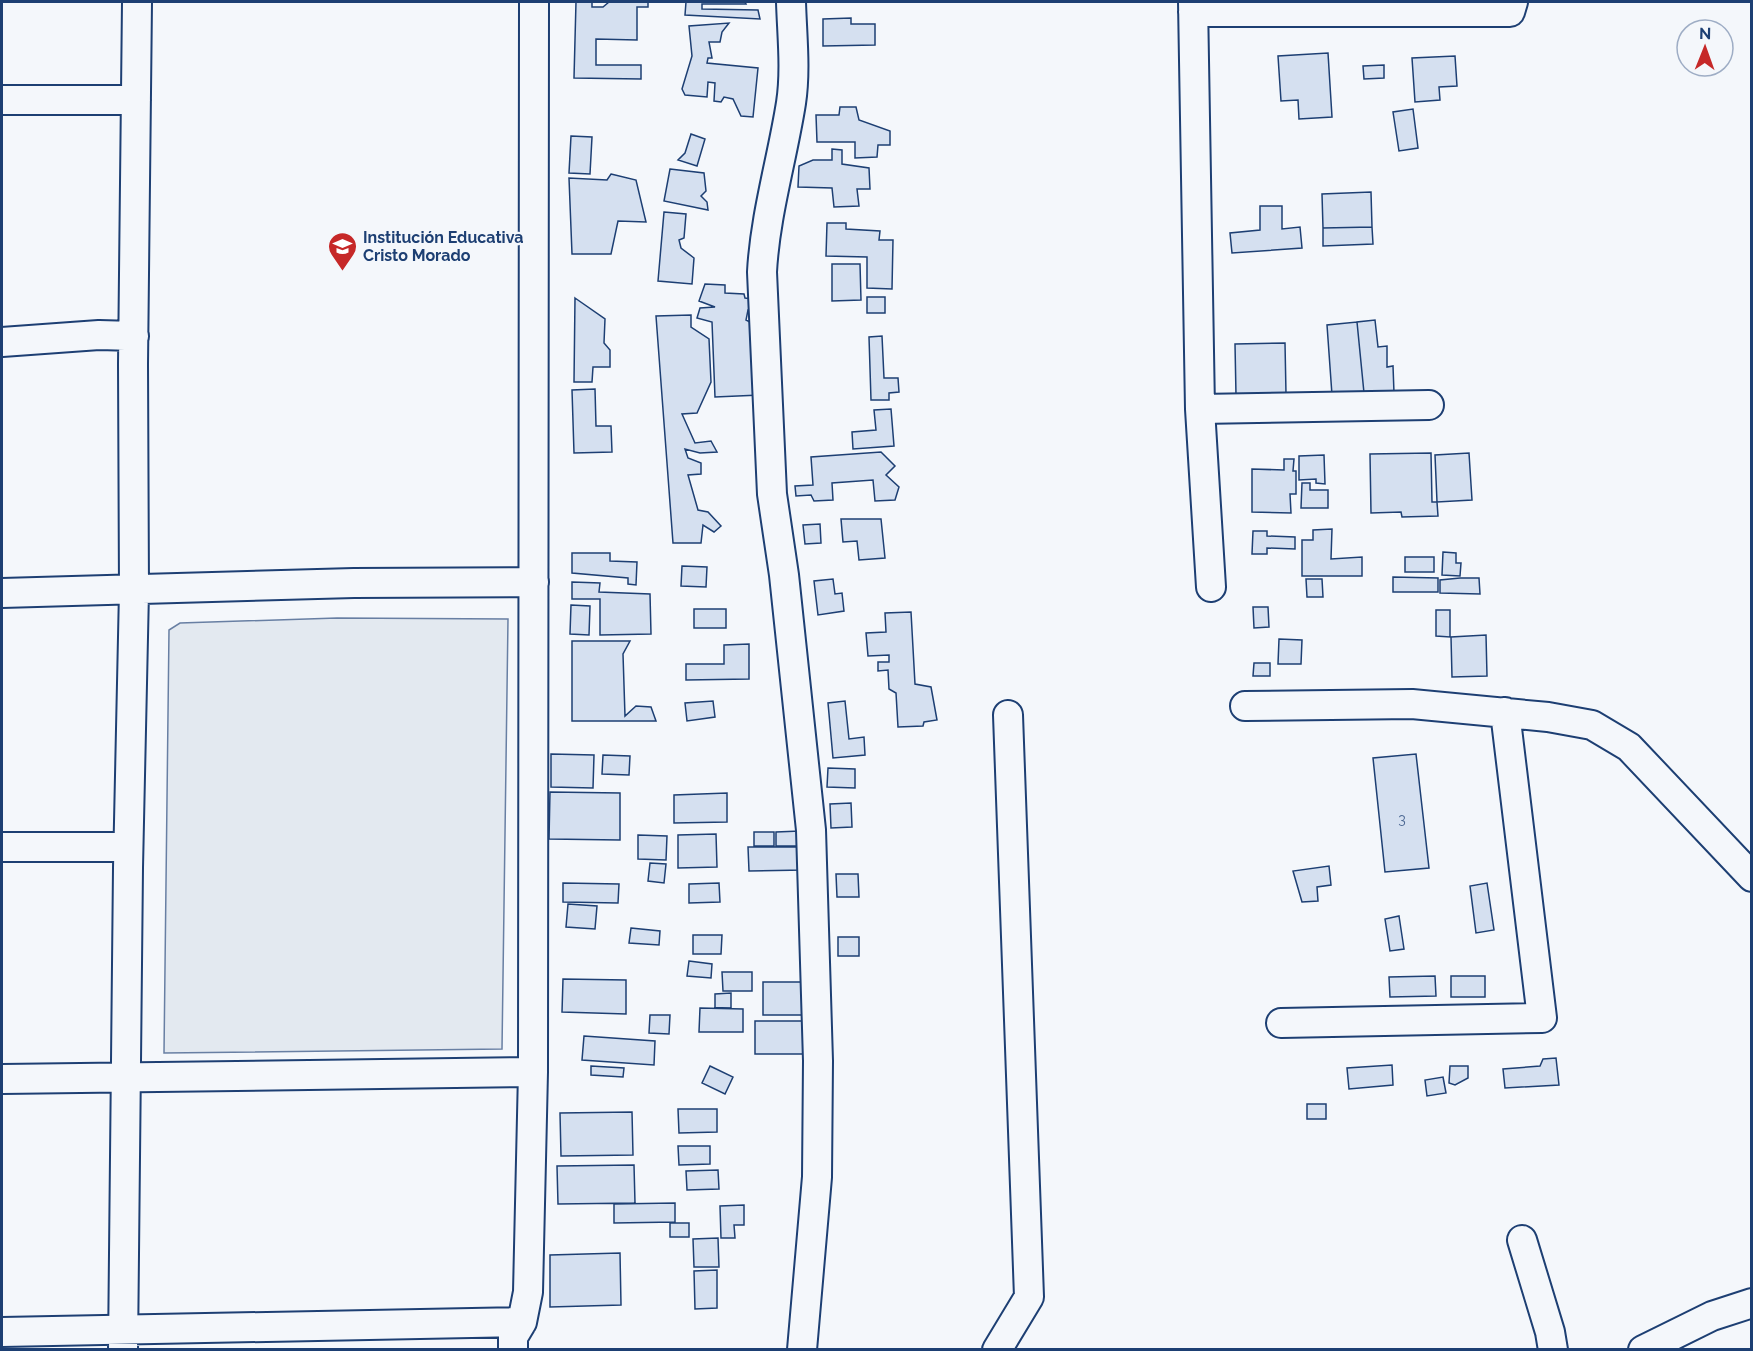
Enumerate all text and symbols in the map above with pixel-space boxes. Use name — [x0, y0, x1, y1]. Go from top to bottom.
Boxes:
north arrow — [1675, 18, 1735, 78]
text: N — [1699, 24, 1712, 43]
place label: Institución Educativa Cristo Morado — [363, 228, 523, 265]
school or university icon: Institución Educativa Cristo Morado — [326, 230, 358, 272]
house number: 3 — [1398, 811, 1406, 827]

